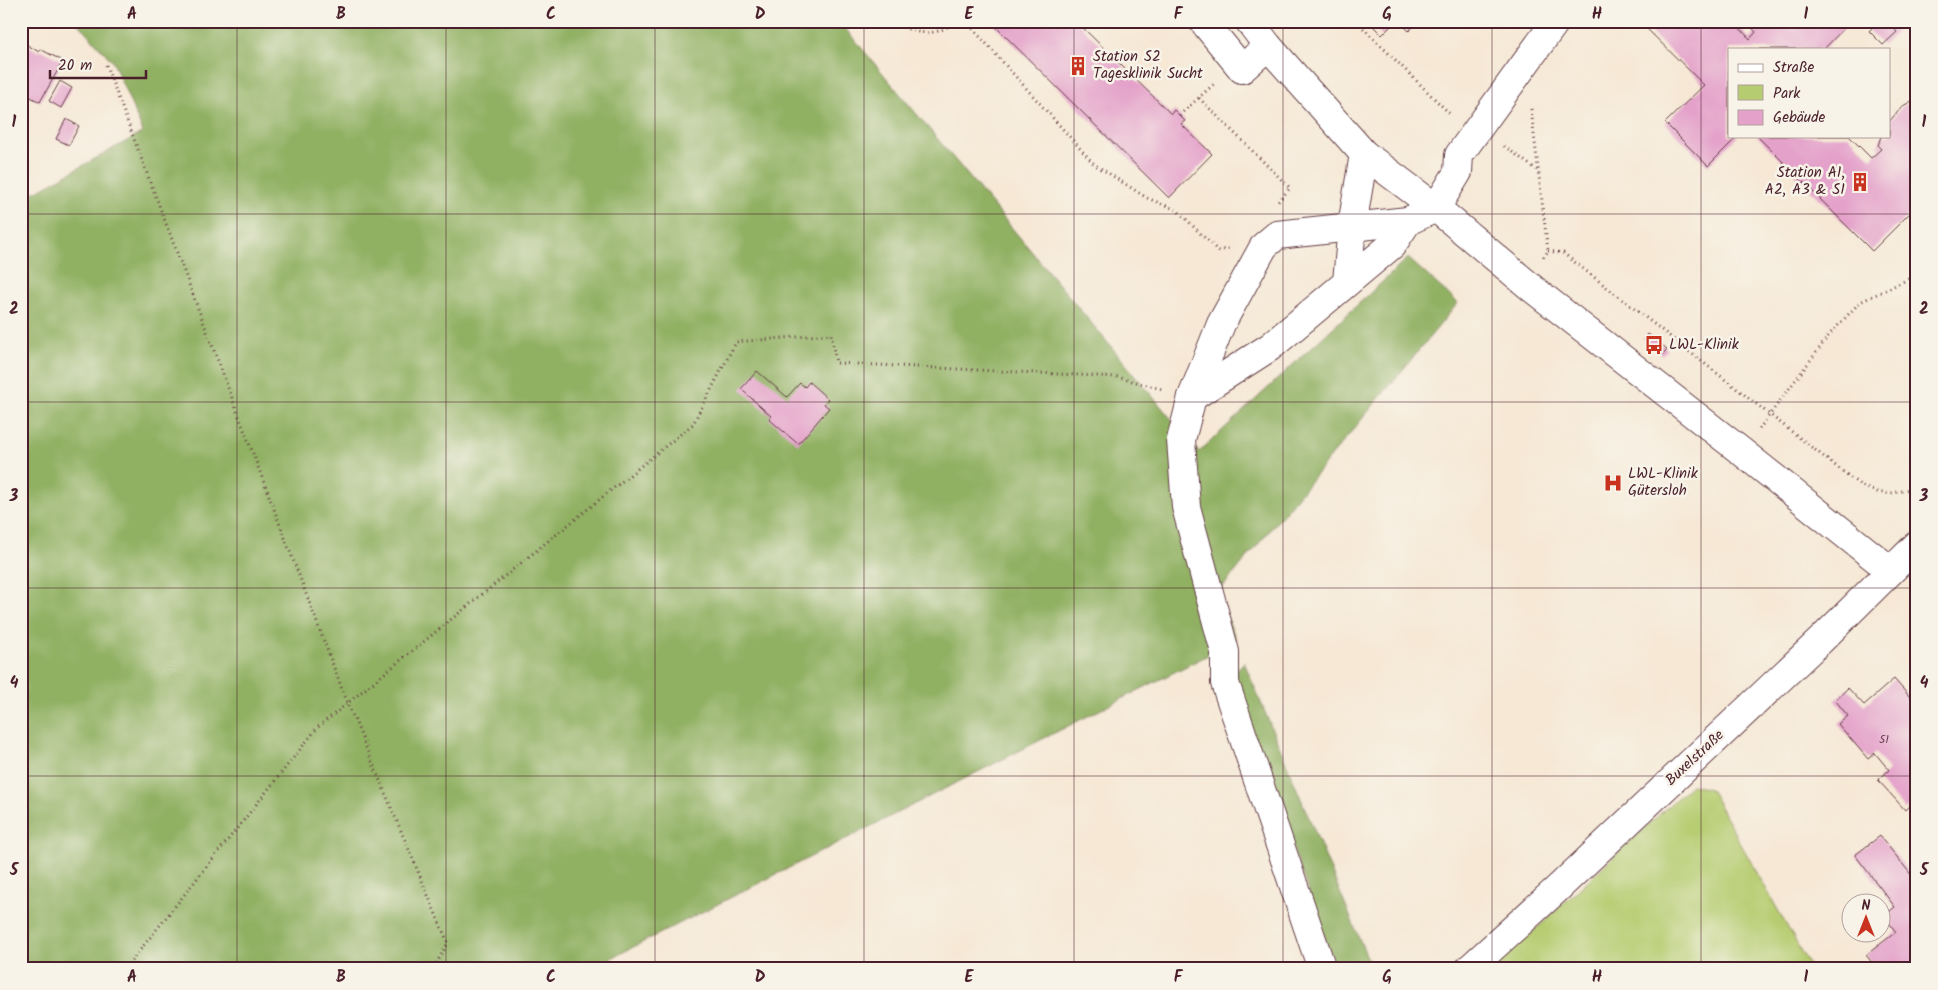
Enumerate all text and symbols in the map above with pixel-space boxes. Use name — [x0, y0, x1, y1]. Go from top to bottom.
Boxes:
text: A — [127, 2, 137, 27]
text: B — [336, 2, 346, 27]
text: C — [546, 2, 556, 27]
text: D — [755, 2, 766, 27]
text: E — [965, 2, 975, 27]
text: F — [1174, 2, 1184, 27]
text: G — [1382, 2, 1392, 27]
text: H — [1592, 2, 1602, 27]
text: I — [1804, 2, 1809, 27]
place label: Station S2 Tagesklinik Sucht — [1093, 45, 1203, 86]
scale bar — [50, 48, 146, 80]
legend — [1728, 48, 1890, 138]
text: 20 m — [58, 54, 92, 78]
building icon: Station S2 Tagesklinik Sucht — [1067, 55, 1089, 77]
text: Straße — [1773, 56, 1815, 80]
text: Park — [1773, 82, 1801, 106]
text: Gebäude — [1773, 106, 1826, 130]
text: 1 — [12, 110, 17, 135]
text: 1 — [1922, 110, 1927, 135]
place label: Station A1, A2, A3 & S1 — [1765, 161, 1845, 202]
building icon: Station A1, A2, A3 & S1 — [1849, 171, 1871, 193]
text: 2 — [9, 297, 19, 322]
text: 2 — [1919, 297, 1929, 322]
place label: LWL-Klinik — [1669, 333, 1740, 357]
bus stop icon: LWL-Klinik — [1643, 334, 1665, 356]
place label: LWL-Klinik Gütersloh — [1628, 462, 1699, 503]
hospital icon: LWL-Klinik Gütersloh — [1602, 472, 1624, 494]
text: 3 — [9, 484, 19, 509]
text: 3 — [1919, 484, 1929, 509]
text: 4 — [10, 671, 19, 696]
text: 4 — [1920, 671, 1929, 696]
street label: Buxelstraße — [1660, 724, 1730, 792]
house number: 51 — [1879, 730, 1889, 749]
text: 5 — [9, 858, 20, 883]
text: 5 — [1919, 858, 1930, 883]
north arrow — [1840, 892, 1890, 942]
text: N — [1862, 895, 1871, 917]
text: A — [127, 965, 137, 990]
text: B — [336, 965, 346, 990]
text: C — [546, 965, 556, 990]
text: D — [755, 965, 766, 990]
text: E — [965, 965, 975, 990]
text: F — [1174, 965, 1184, 990]
text: G — [1382, 965, 1392, 990]
text: H — [1592, 965, 1602, 990]
text: I — [1804, 965, 1809, 990]

